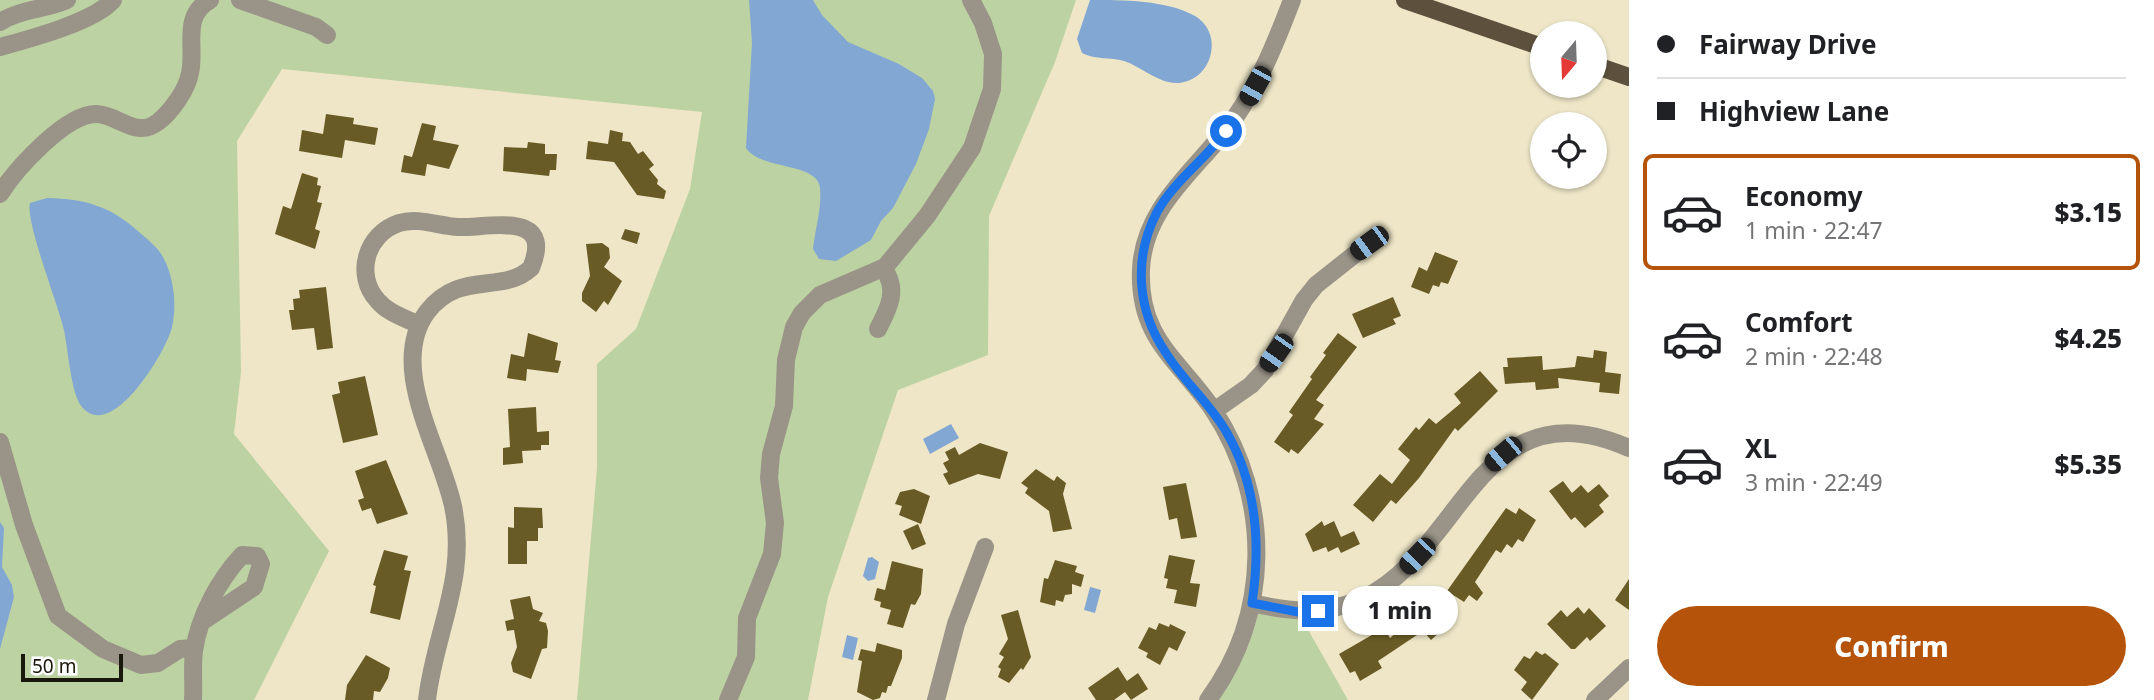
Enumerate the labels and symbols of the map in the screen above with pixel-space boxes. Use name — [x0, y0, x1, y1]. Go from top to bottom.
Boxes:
north arrow — [1530, 21, 1606, 98]
car — [1236, 63, 1275, 109]
route start — [1210, 115, 1242, 147]
car — [1346, 222, 1393, 264]
car — [1256, 330, 1297, 376]
car — [1481, 432, 1526, 476]
car — [1395, 534, 1440, 578]
callout: 1 min — [1342, 586, 1458, 636]
route end — [1302, 595, 1334, 627]
scale bar — [21, 651, 122, 683]

